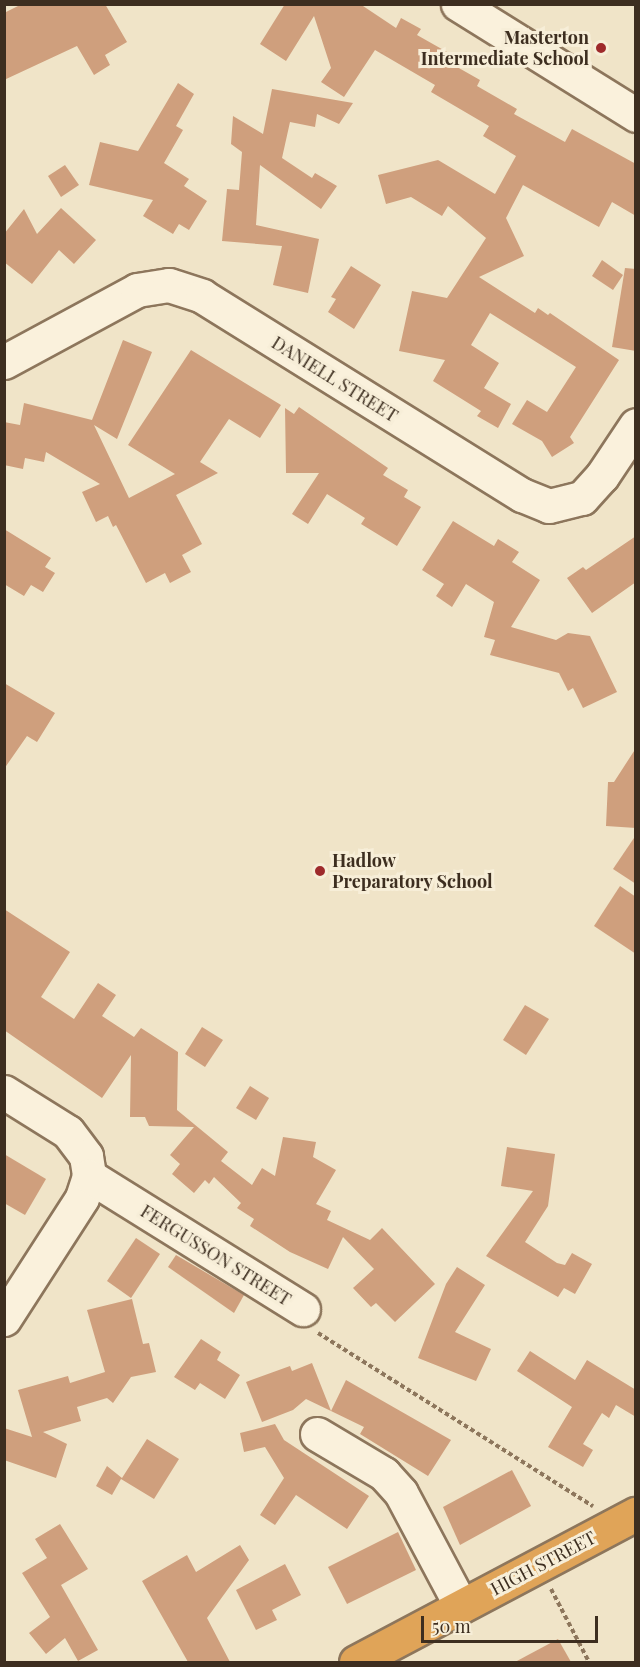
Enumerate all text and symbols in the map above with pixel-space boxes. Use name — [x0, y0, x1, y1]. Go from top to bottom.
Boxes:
place label: Masterton Intermediate School — [421, 27, 589, 70]
marker: Masterton Intermediate School — [594, 41, 608, 55]
street label: DANIELL STREET — [268, 332, 402, 426]
place label: Hadlow Preparatory School — [332, 850, 493, 892]
marker: Hadlow Preparatory School — [313, 864, 327, 878]
street label: FERGUSSON STREET — [137, 1200, 295, 1310]
street label: HIGH STREET — [487, 1526, 599, 1600]
scale bar — [424, 1604, 601, 1642]
text: 50 m — [432, 1614, 471, 1638]

